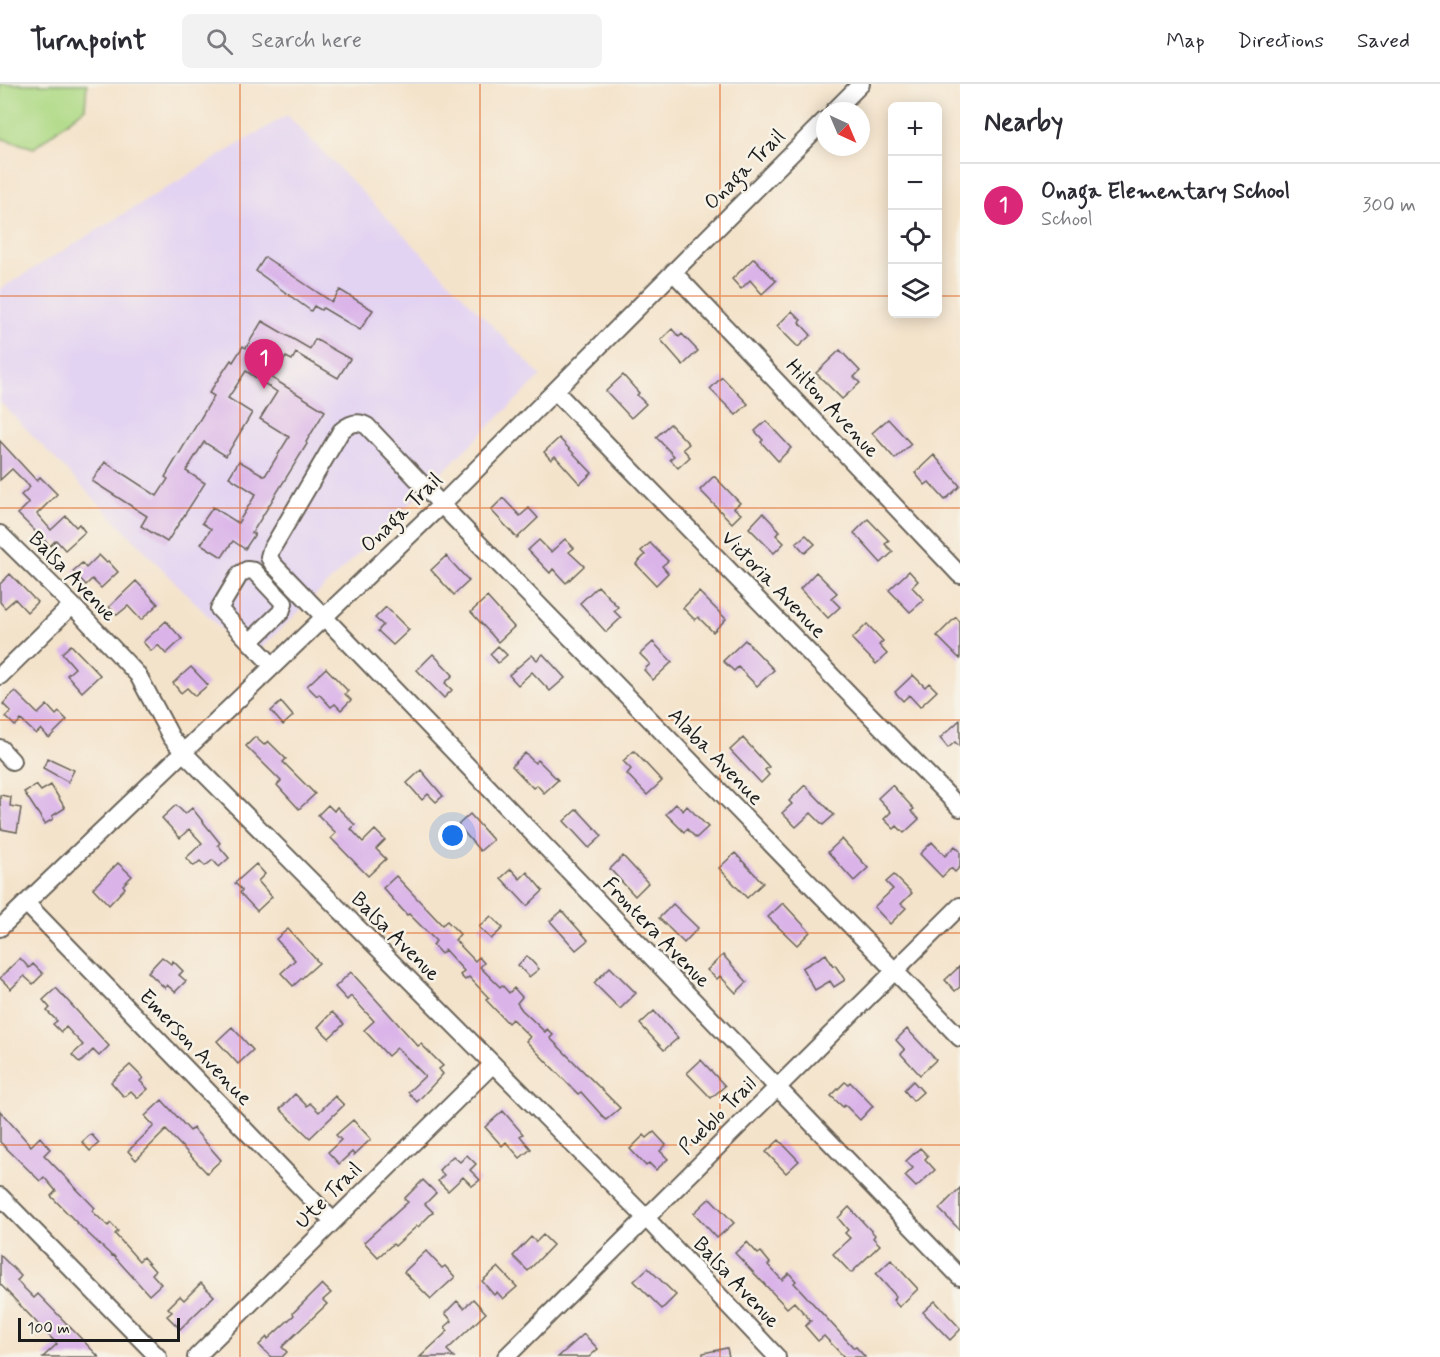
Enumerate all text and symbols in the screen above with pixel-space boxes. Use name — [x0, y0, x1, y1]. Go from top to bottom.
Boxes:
search box — [182, 14, 602, 68]
text: Turnpoint — [30, 23, 146, 60]
icon: search — [203, 25, 236, 58]
text: Search here — [251, 27, 362, 55]
text: Map — [1166, 27, 1205, 55]
text: Directions — [1238, 27, 1324, 55]
text: Saved — [1357, 27, 1410, 55]
north arrow — [816, 102, 870, 156]
map controls — [888, 102, 942, 318]
button: + — [888, 102, 942, 156]
text: Nearby — [984, 106, 1063, 140]
street label: Onaga Trail — [698, 123, 793, 218]
button: − — [888, 156, 942, 210]
text: Onaga Elementary School — [1041, 178, 1290, 206]
text: 1 — [999, 192, 1008, 219]
text: 300 m — [1362, 192, 1416, 219]
text: School — [1041, 206, 1093, 233]
button: locate — [888, 210, 942, 264]
button: layers — [888, 264, 942, 318]
pin: 1 — [244, 340, 284, 389]
street label: Hilton Avenue — [779, 353, 885, 464]
street label: Onaga Trail — [355, 467, 450, 560]
street label: Balsa Avenue — [22, 525, 123, 628]
street label: Victoria Avenue — [715, 525, 832, 645]
street label: Alaba Avenue — [662, 702, 769, 812]
your location — [438, 821, 467, 850]
street label: Frontera Avenue — [596, 871, 716, 994]
street label: Balsa Avenue — [344, 886, 446, 988]
street label: Emerson Avenue — [132, 983, 258, 1112]
street label: Pueblo Trail — [673, 1071, 763, 1161]
street label: Ute Trail — [289, 1156, 369, 1236]
street label: Balsa Avenue — [687, 1231, 786, 1335]
scale bar — [18, 1315, 180, 1342]
text: 100 m — [27, 1318, 70, 1339]

